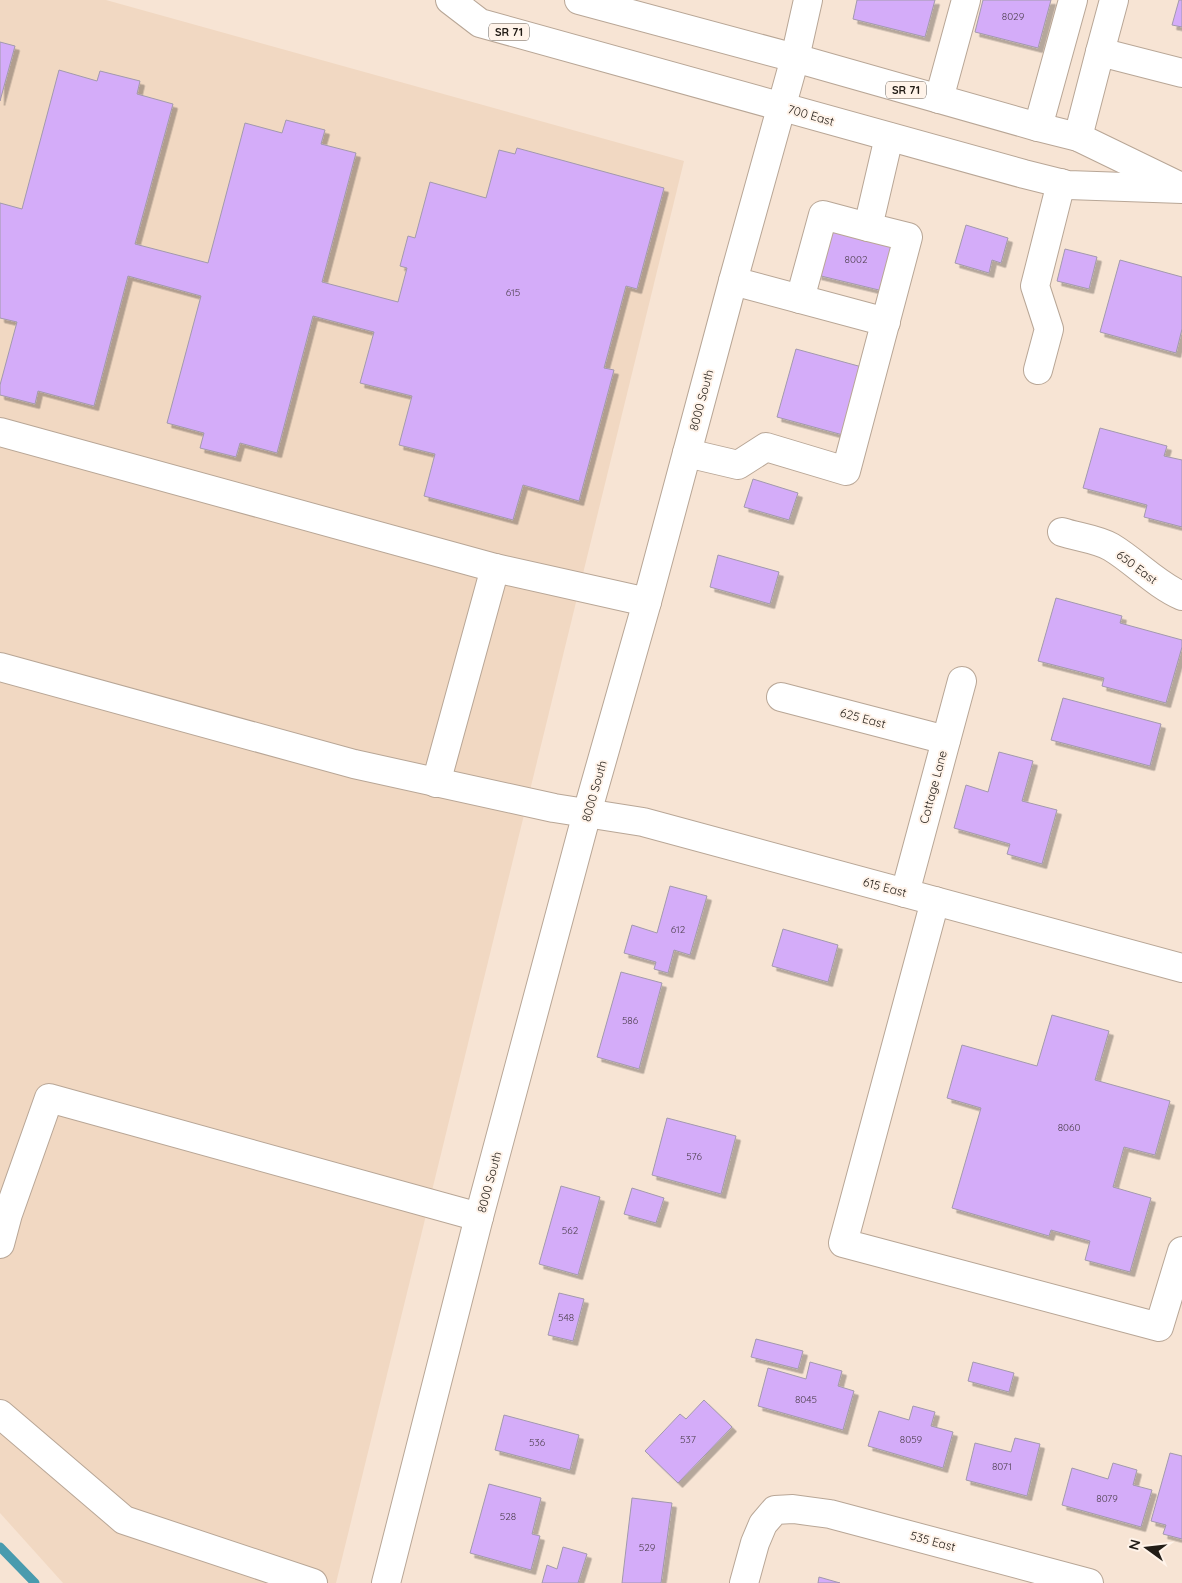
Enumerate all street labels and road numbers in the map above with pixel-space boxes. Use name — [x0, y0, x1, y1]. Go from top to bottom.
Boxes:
road number: SR 71 — [489, 24, 529, 41]
road number: SR 71 — [886, 82, 926, 98]
street label: 700 East — [786, 101, 836, 129]
street label: 8000 South — [686, 368, 716, 432]
street label: 650 East — [1114, 547, 1160, 587]
street label: 625 East — [838, 705, 888, 731]
street label: Cottage Lane — [916, 749, 950, 825]
street label: 8000 South — [578, 759, 610, 823]
street label: 615 East — [862, 874, 908, 900]
street label: 8000 South — [474, 1150, 504, 1214]
street label: 535 East — [909, 1528, 957, 1554]

